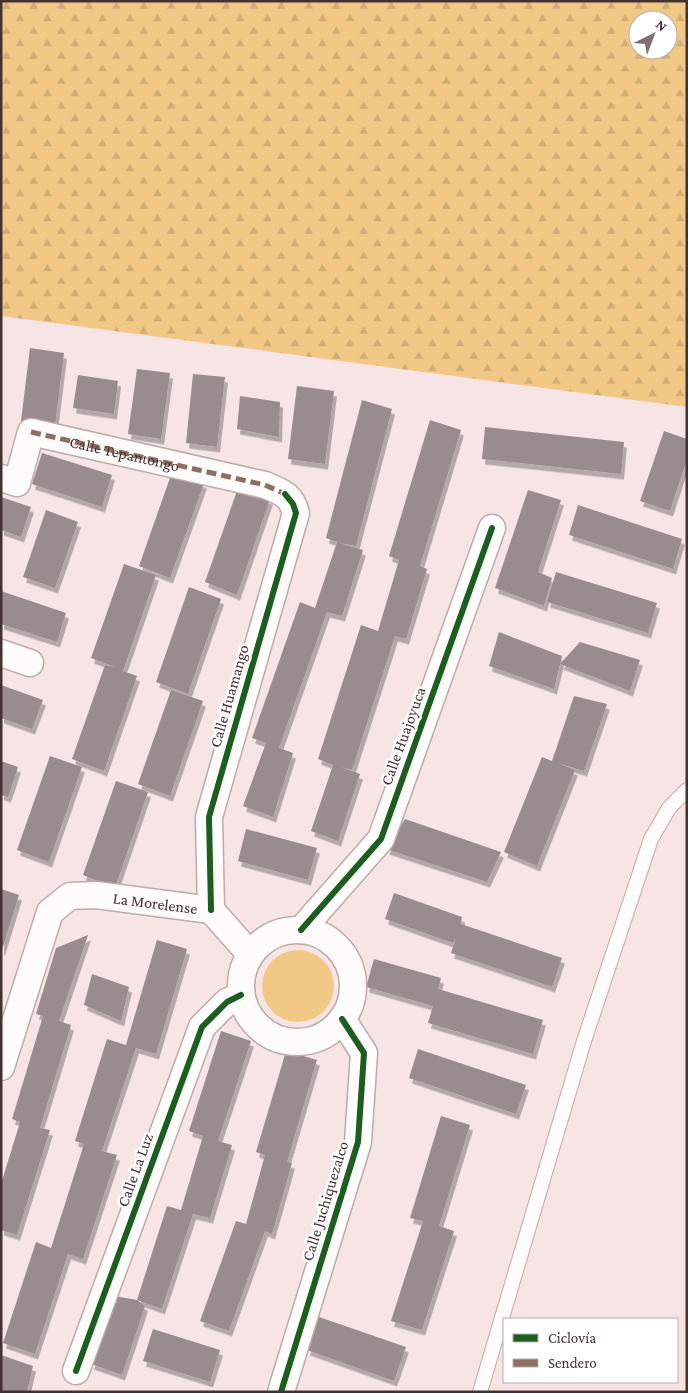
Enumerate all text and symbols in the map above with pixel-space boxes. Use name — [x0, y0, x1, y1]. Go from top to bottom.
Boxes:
north arrow — [628, 10, 678, 60]
text: N — [653, 16, 671, 35]
street label: Calle Tepantongo — [68, 433, 181, 474]
street label: Calle Huamango — [206, 643, 253, 750]
street label: Calle Huajoyuca — [377, 684, 430, 788]
street label: La Morelense — [112, 889, 199, 917]
street label: Calle La Luz — [114, 1131, 156, 1209]
street label: Calle Juchiquezalco — [299, 1139, 352, 1263]
legend — [503, 1318, 678, 1383]
text: Ciclovía — [548, 1330, 596, 1346]
text: Sendero — [548, 1355, 597, 1371]

